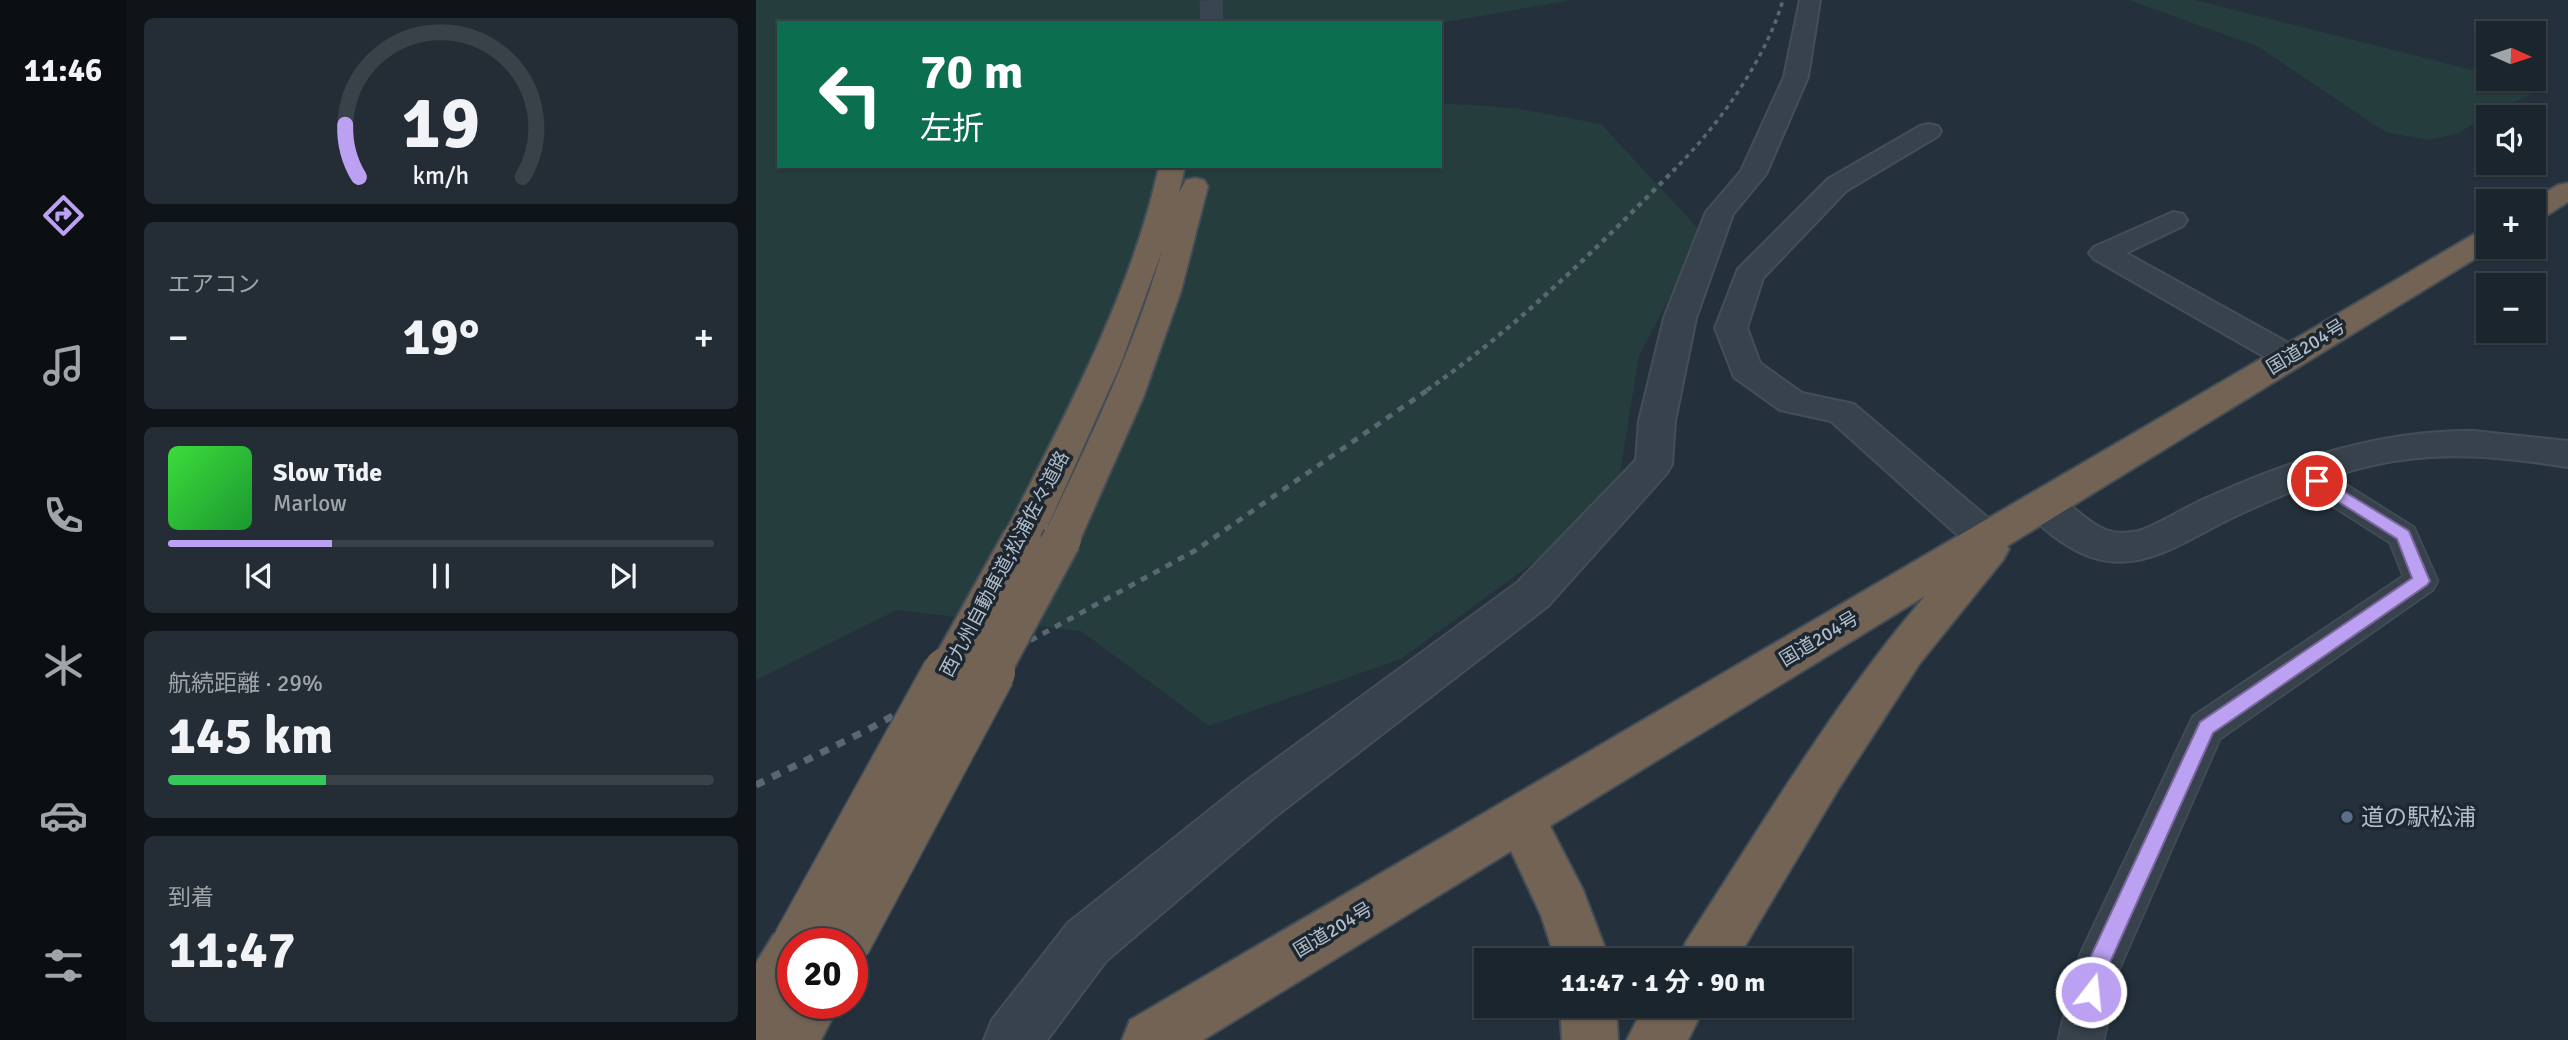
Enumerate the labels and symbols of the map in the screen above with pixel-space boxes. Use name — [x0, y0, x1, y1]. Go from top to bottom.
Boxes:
north arrow — [2476, 21, 2546, 91]
street label: 国道204号 — [2262, 314, 2350, 380]
street label: 西九州自動車道;松浦佐々道路 — [935, 447, 1075, 681]
pin — [2287, 451, 2347, 511]
street label: 国道204号 — [1775, 606, 1863, 672]
place label: 道の駅松浦 — [2361, 803, 2476, 832]
marker: 道の駅松浦 — [2339, 809, 2355, 825]
street label: 国道204号 — [1289, 897, 1377, 963]
speed limit sign: 20 — [777, 928, 868, 1019]
position arrow — [2054, 955, 2128, 1029]

